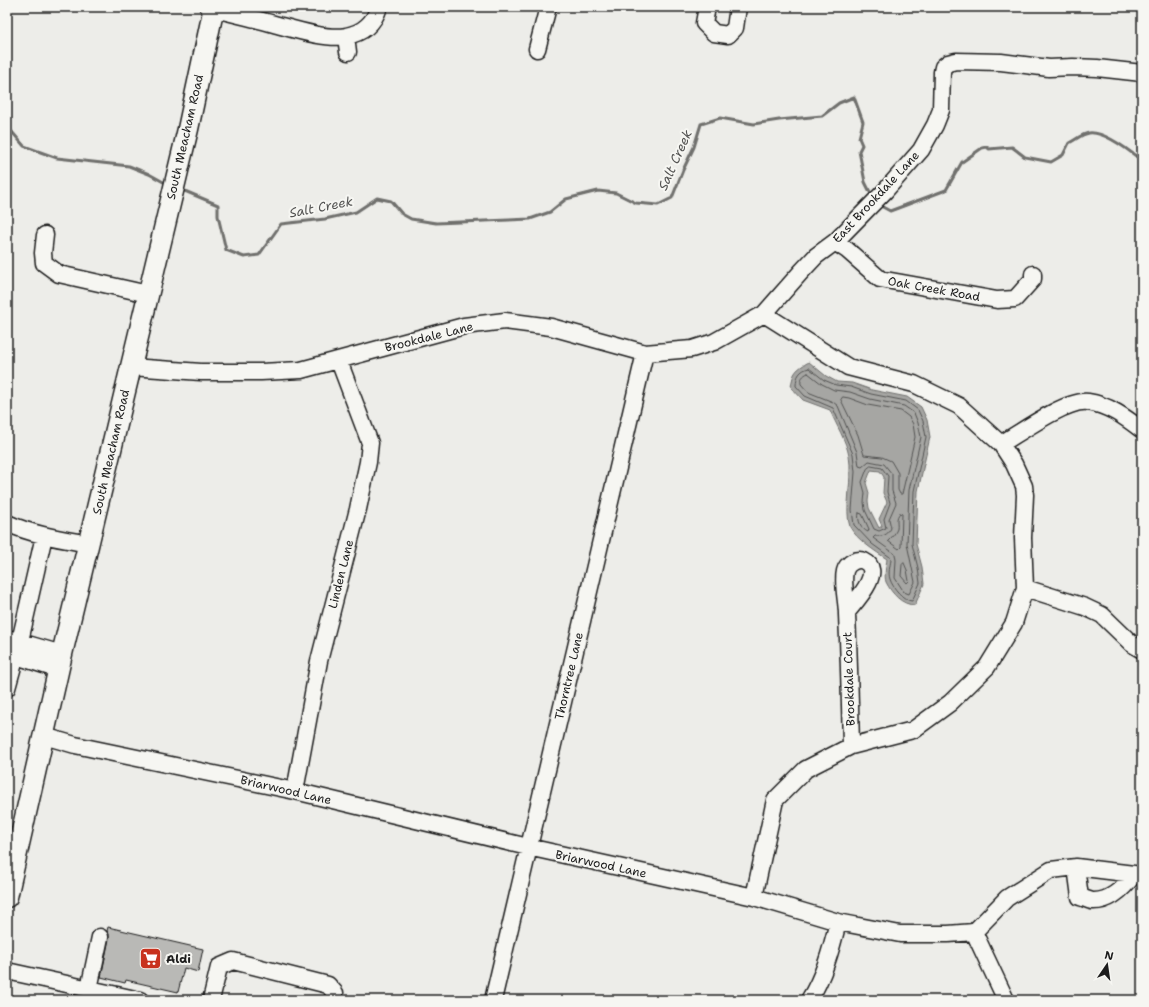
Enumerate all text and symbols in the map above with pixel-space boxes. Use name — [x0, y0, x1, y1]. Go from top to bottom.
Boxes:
street label: South Meacham Road — [163, 72, 207, 201]
water label: Salt Creek — [654, 127, 696, 193]
street label: East Brookdale Lane — [829, 147, 923, 246]
water label: Salt Creek — [288, 192, 355, 221]
street label: Oak Creek Road — [887, 273, 982, 305]
street label: Brookdale Lane — [383, 318, 475, 356]
street label: South Meacham Road — [89, 387, 133, 516]
street label: Linden Lane — [325, 538, 357, 610]
street label: Thorntree Lane — [551, 630, 587, 721]
street label: Brookdale Court — [839, 632, 859, 726]
street label: Briarwood Lane — [239, 772, 333, 808]
street label: Briarwood Lane — [554, 847, 648, 882]
north arrow — [1087, 945, 1127, 985]
supermarket icon: Aldi — [138, 946, 164, 972]
text: N — [1103, 947, 1115, 964]
place label: Aldi — [166, 951, 191, 967]

